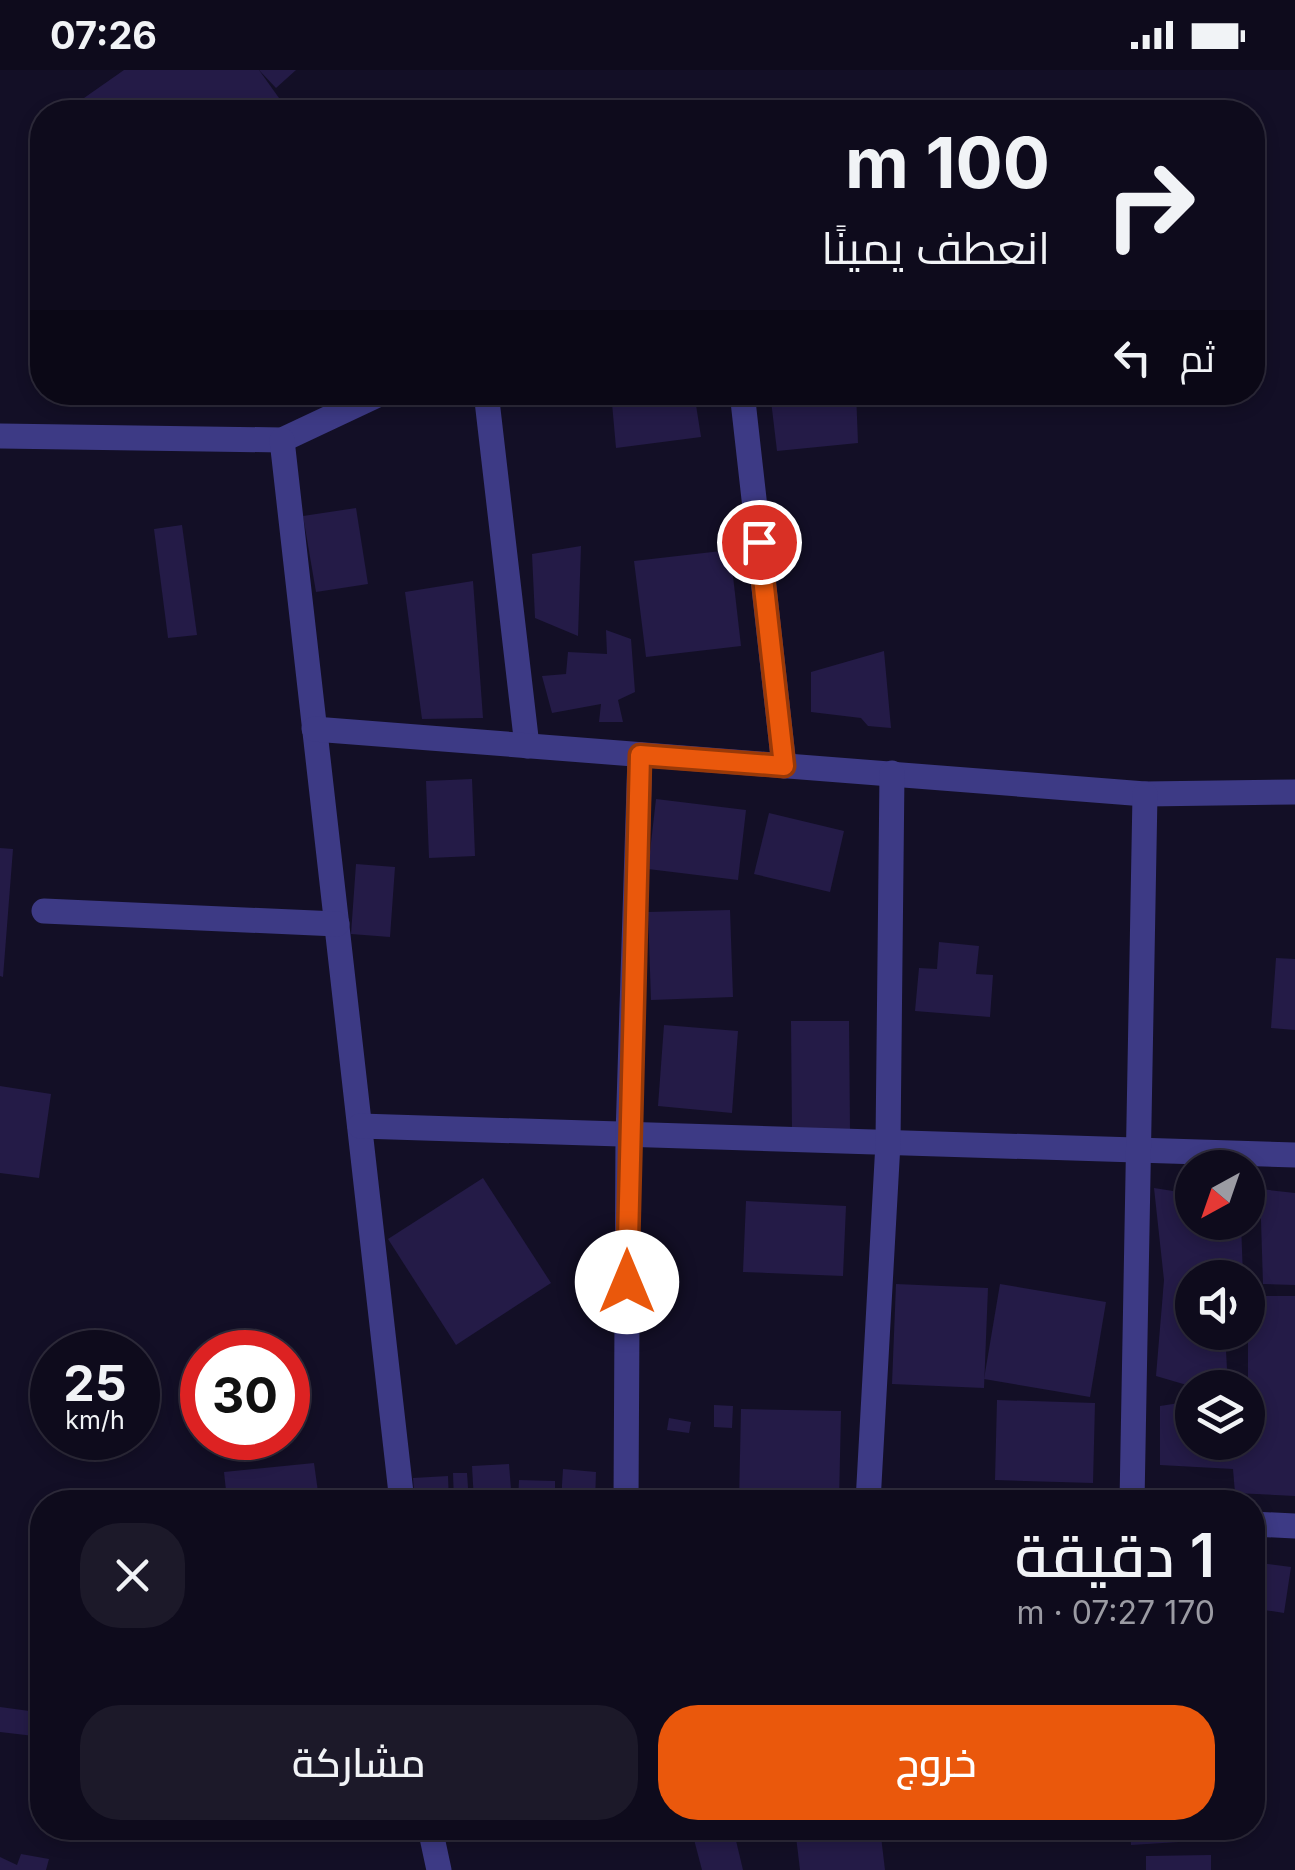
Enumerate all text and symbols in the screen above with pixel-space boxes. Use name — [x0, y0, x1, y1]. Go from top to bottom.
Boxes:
text: 07:26 — [50, 12, 157, 58]
text: 100 m — [845, 120, 1050, 205]
icon: right — [1085, 140, 1215, 270]
text: انعطف يمينًا — [821, 220, 1050, 275]
icon: left — [1105, 330, 1160, 385]
text: ثم — [1180, 335, 1215, 381]
pin — [717, 500, 802, 585]
icon: arrive — [732, 515, 787, 570]
north arrow — [1175, 1150, 1265, 1240]
map controls — [1175, 1150, 1265, 1460]
position arrow — [575, 1230, 679, 1334]
button: sound — [1175, 1260, 1265, 1350]
speed limit sign: 30 — [180, 1330, 310, 1460]
text: 25 — [63, 1353, 127, 1413]
button: layers — [1175, 1370, 1265, 1460]
text: km/h — [65, 1405, 125, 1435]
text: 1 دقيقة — [1015, 1519, 1215, 1591]
button: close — [80, 1523, 185, 1628]
text: 170 m · 07:27 — [1017, 1593, 1215, 1632]
button: مشاركة — [80, 1705, 638, 1820]
button: خروج — [658, 1705, 1215, 1820]

